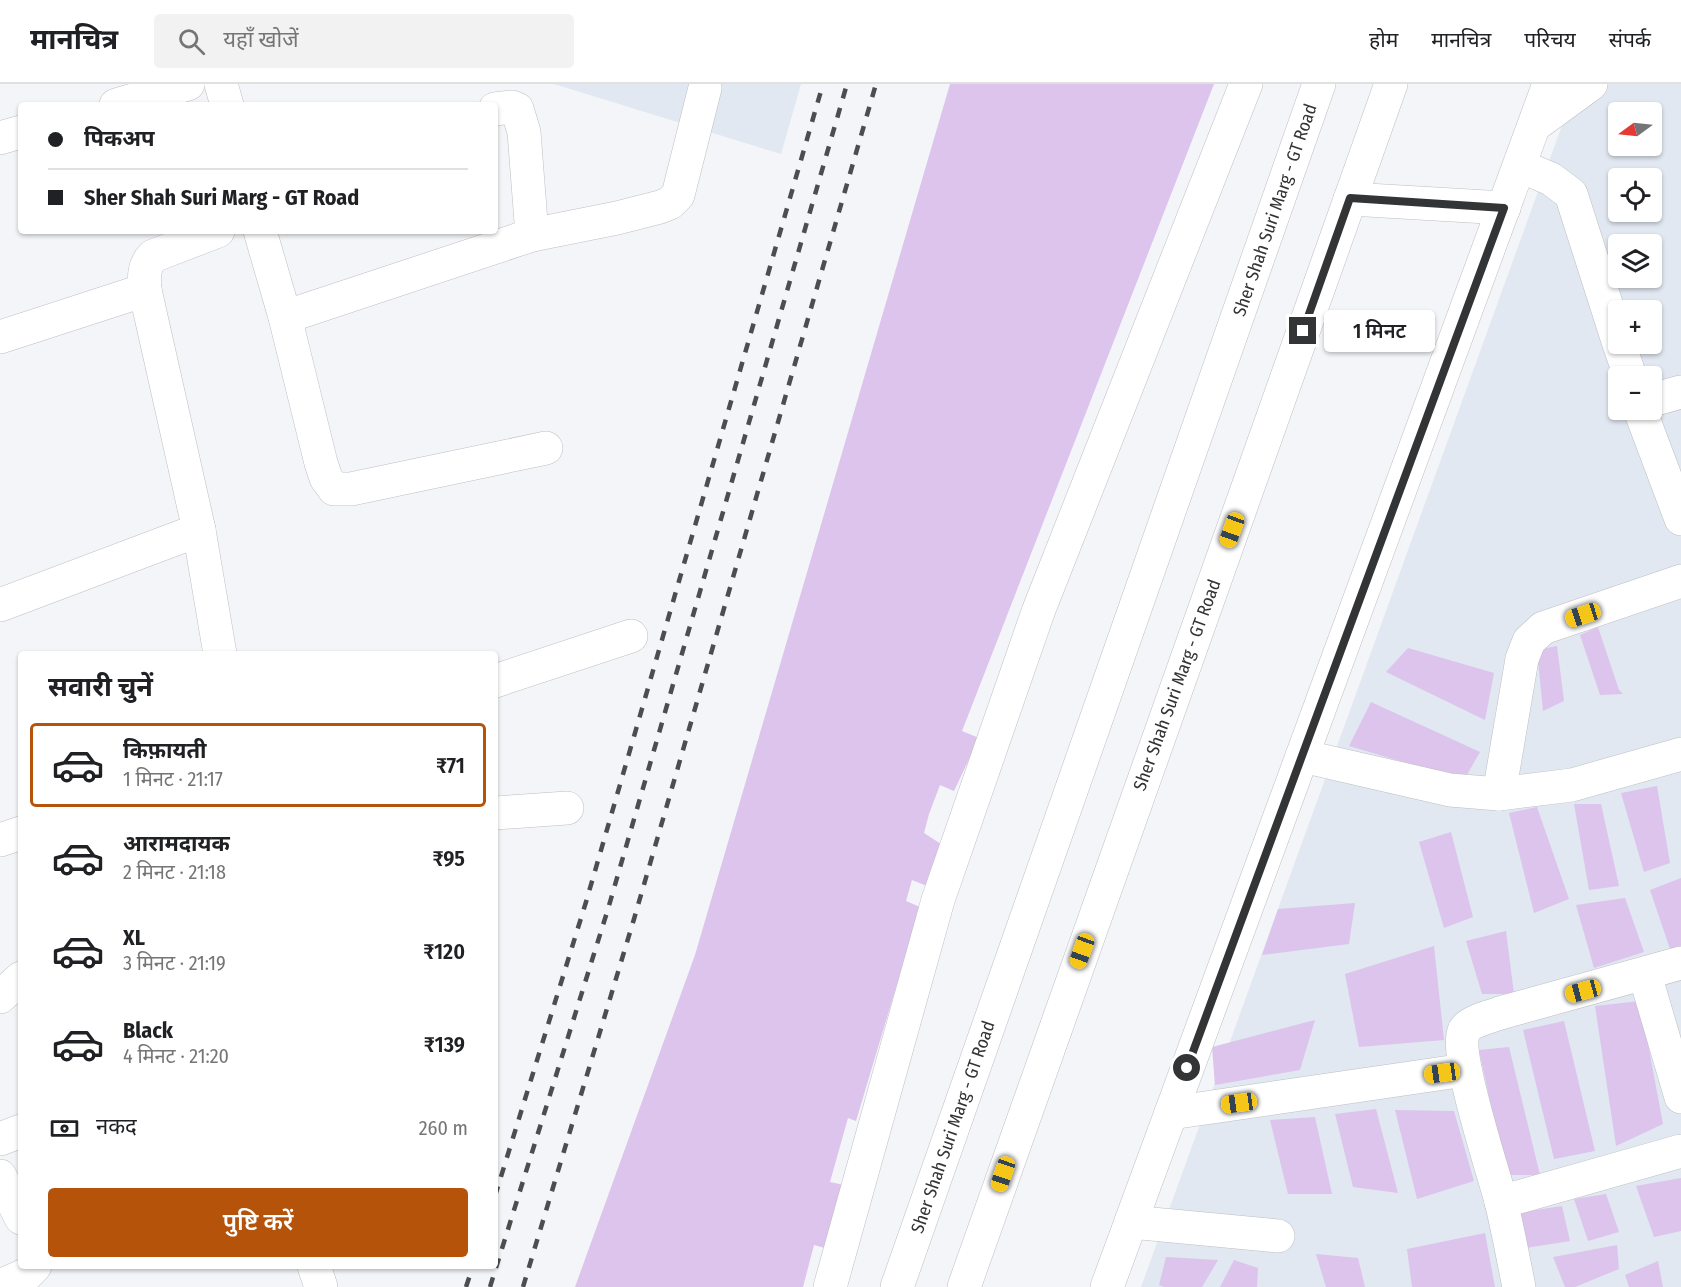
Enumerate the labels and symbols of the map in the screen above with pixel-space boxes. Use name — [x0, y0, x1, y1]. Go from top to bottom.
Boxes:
street label: Sher Shah Suri Marg - GT Road — [1228, 101, 1322, 319]
north arrow — [1608, 102, 1662, 156]
callout: 1 मिनट — [1324, 310, 1435, 352]
route end — [1289, 317, 1316, 344]
car — [1217, 510, 1247, 550]
street label: Sher Shah Suri Marg - GT Road — [1128, 576, 1226, 794]
car — [1563, 601, 1603, 629]
car — [1067, 931, 1097, 971]
car — [1563, 978, 1603, 1004]
street label: Sher Shah Suri Marg - GT Road — [906, 1018, 1000, 1236]
route start — [1173, 1054, 1200, 1081]
car — [1423, 1062, 1461, 1084]
car — [1220, 1092, 1258, 1114]
car — [989, 1154, 1017, 1194]

